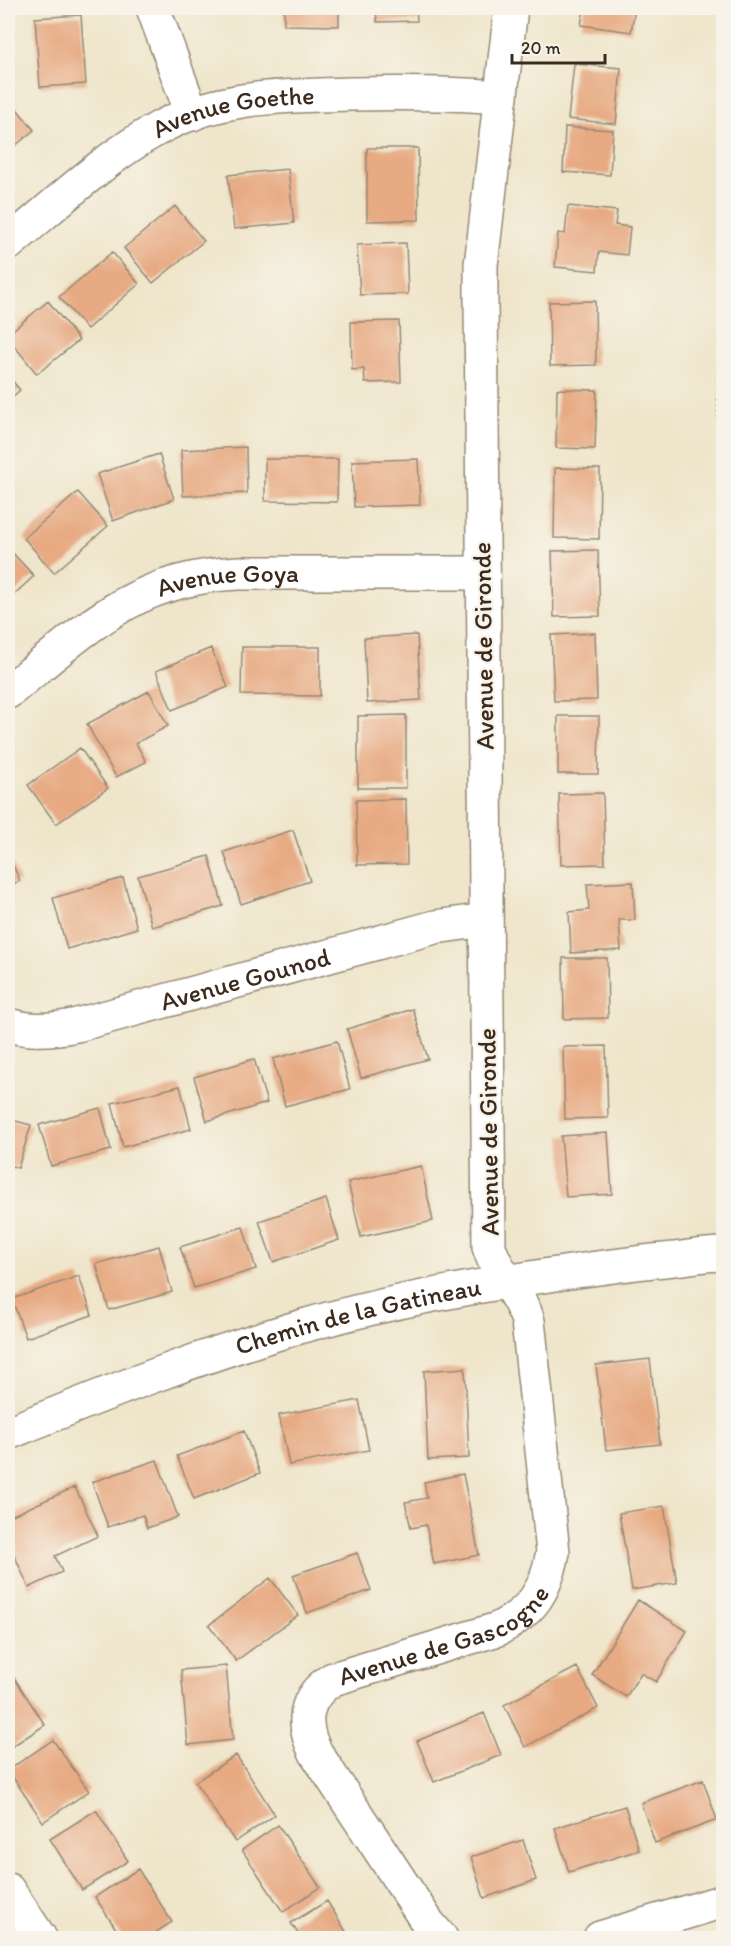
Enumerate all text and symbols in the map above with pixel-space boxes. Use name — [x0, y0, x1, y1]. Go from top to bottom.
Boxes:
scale bar — [512, 27, 605, 65]
text: 20 m — [521, 37, 561, 59]
street label: Avenue Goethe — [146, 79, 315, 145]
street label: Avenue de Gironde — [465, 542, 501, 750]
street label: Avenue Goya — [152, 557, 299, 604]
street label: Avenue Gounod — [157, 941, 334, 1017]
street label: Avenue de Gironde — [470, 1028, 506, 1236]
street label: Chemin de la Gatineau — [231, 1270, 483, 1362]
street label: Avenue de Gascogne — [334, 1580, 556, 1692]

